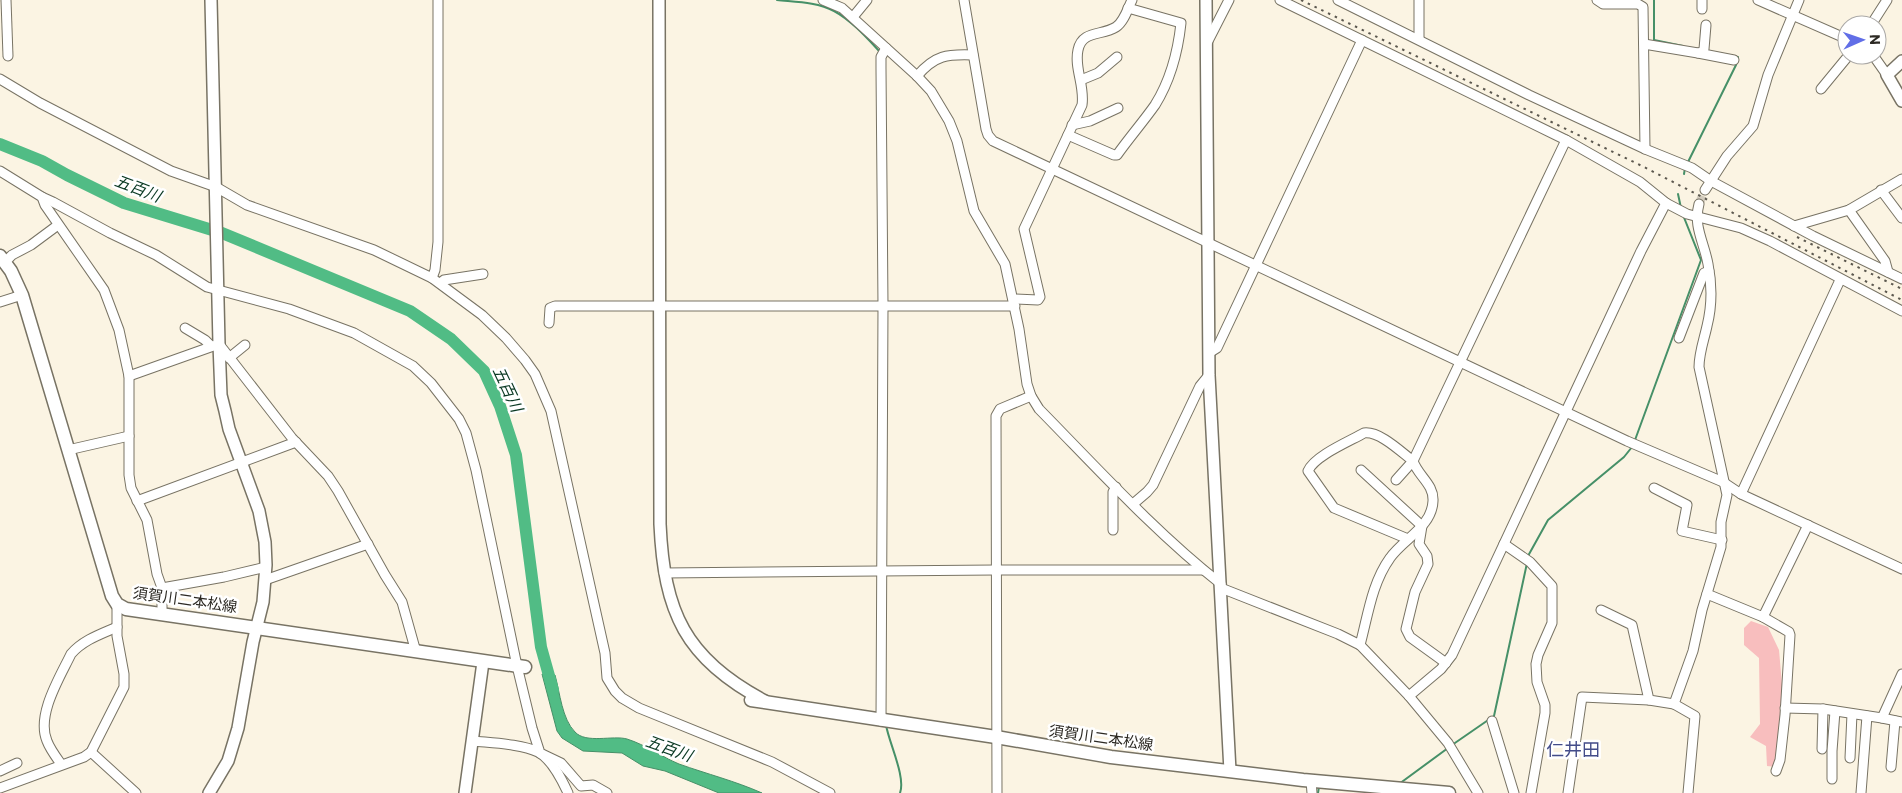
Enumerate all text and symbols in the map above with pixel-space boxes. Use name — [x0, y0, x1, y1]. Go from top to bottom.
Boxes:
north arrow — [1837, 15, 1887, 65]
text: N — [1867, 34, 1884, 45]
water label: 五百川 — [112, 170, 166, 206]
water label: 五百川 — [490, 363, 528, 416]
street label: 須賀川二本松線 — [132, 583, 238, 615]
street label: 須賀川二本松線 — [1048, 721, 1154, 753]
water label: 五百川 — [643, 730, 697, 765]
district label: 仁井田 — [1546, 738, 1600, 760]

